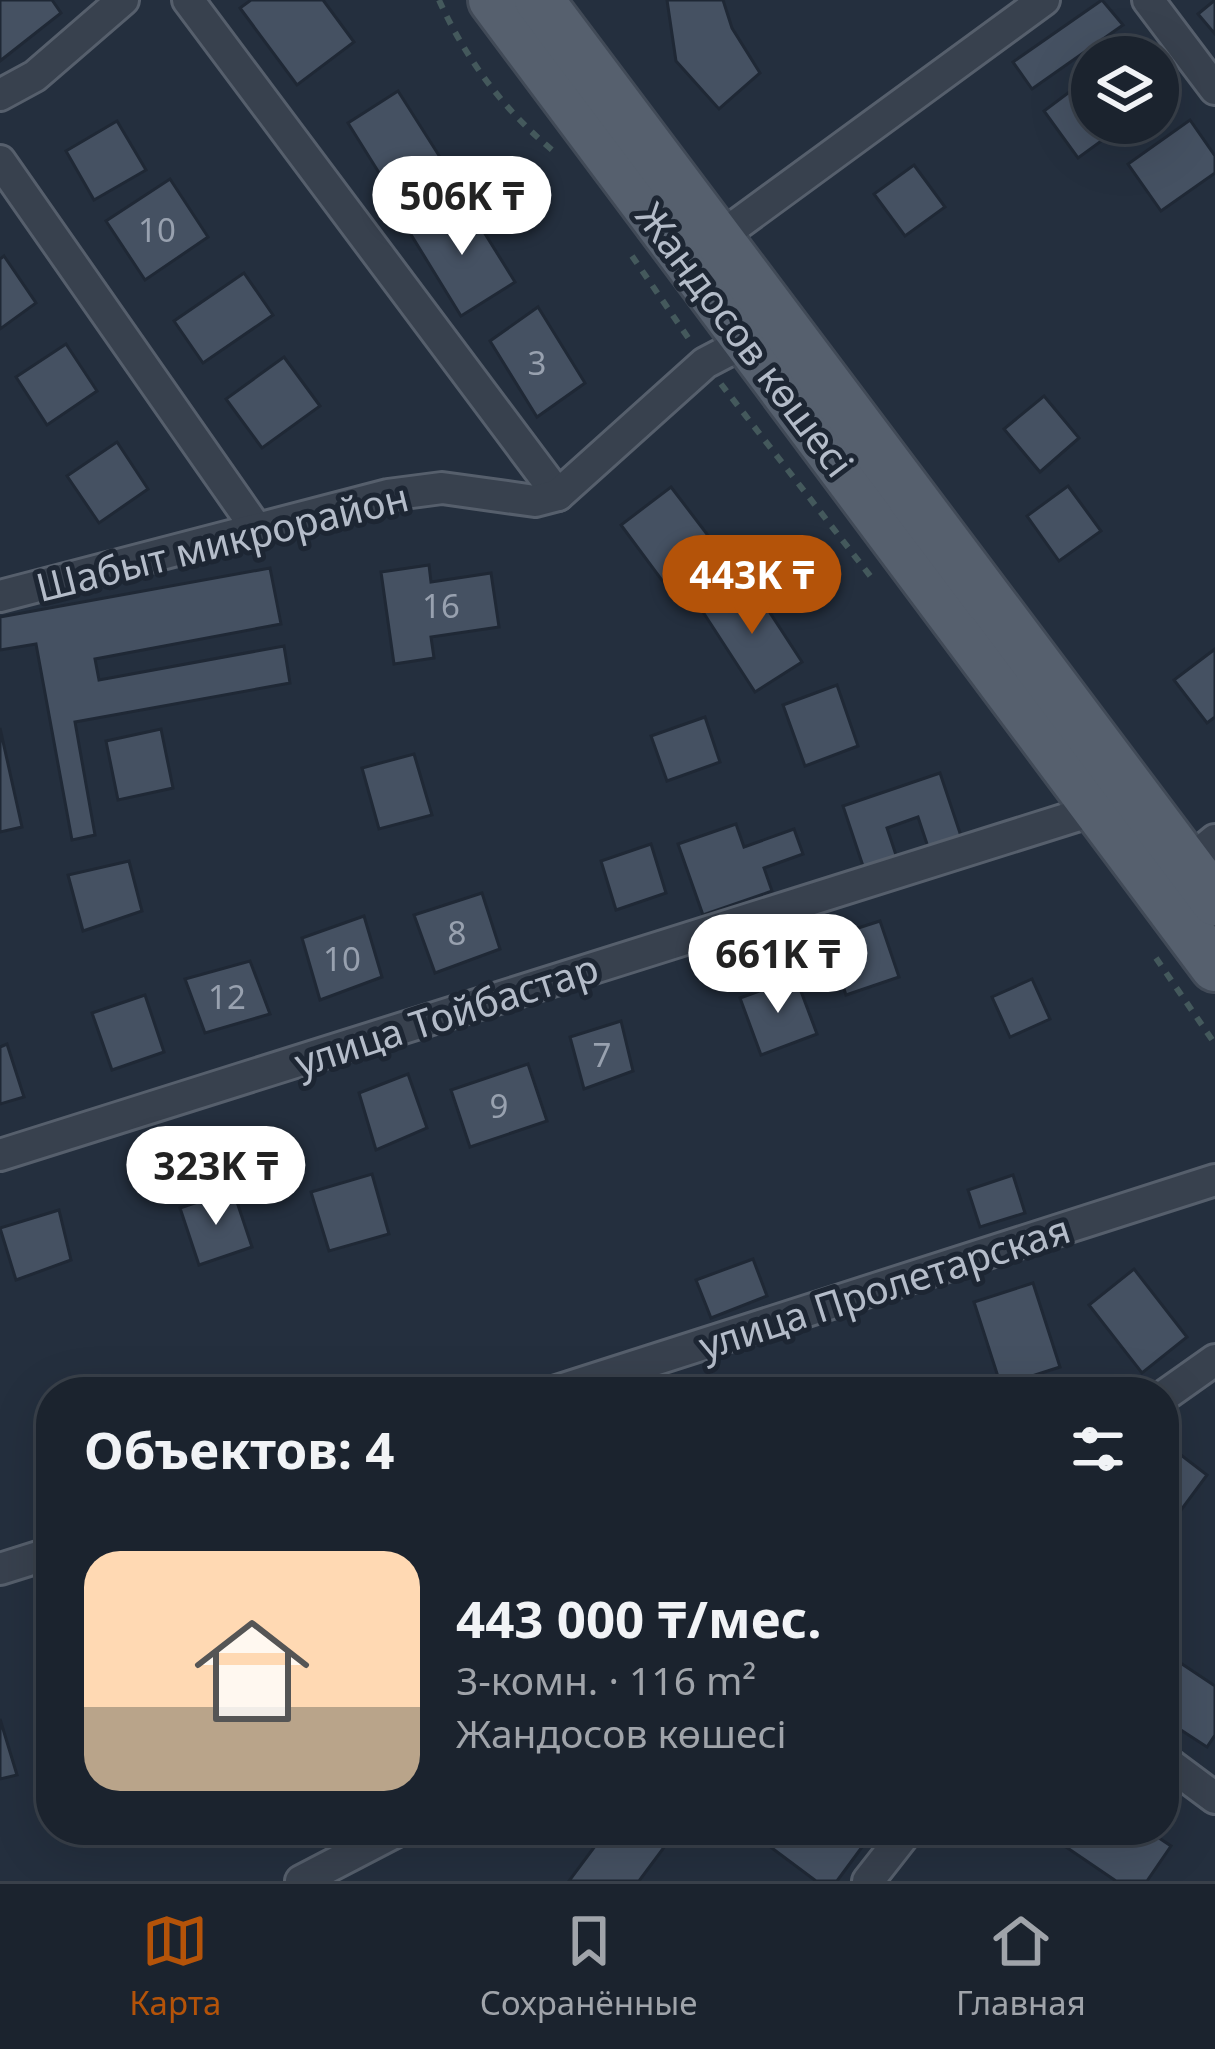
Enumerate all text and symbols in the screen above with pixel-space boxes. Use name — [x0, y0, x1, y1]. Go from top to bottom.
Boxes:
map controls — [1071, 36, 1179, 144]
button: layers — [1071, 36, 1179, 144]
pin: 506K ₸ — [364, 156, 560, 258]
text: 506K ₸ — [399, 168, 525, 221]
street label: Жандосов көшесі — [625, 191, 867, 487]
house number: 10 — [138, 207, 176, 252]
house number: 3 — [528, 340, 546, 385]
street label: Шабыт микрорайон — [30, 469, 414, 613]
pin: 443K ₸ — [654, 535, 850, 637]
text: 443K ₸ — [689, 547, 815, 600]
house number: 16 — [422, 583, 460, 628]
house number: 8 — [448, 910, 466, 955]
pin: 661K ₸ — [680, 914, 876, 1016]
text: 661K ₸ — [715, 926, 841, 979]
house number: 10 — [323, 936, 361, 981]
street label: улица Тойбастар — [288, 940, 604, 1088]
house number: 12 — [208, 974, 246, 1019]
house number: 7 — [593, 1032, 611, 1077]
house number: 9 — [490, 1083, 508, 1128]
pin: 323K ₸ — [118, 1126, 314, 1228]
text: 323K ₸ — [153, 1138, 279, 1191]
street label: улица Пролетарская — [692, 1201, 1076, 1371]
text: Объектов: 4 — [84, 1414, 394, 1484]
icon: filters — [1065, 1416, 1131, 1482]
text: 443 000 ₸/мес. — [456, 1583, 821, 1653]
icon: home — [180, 1599, 324, 1743]
text: 3-комн. · 116 m² — [456, 1653, 756, 1706]
text: Жандосов көшесі — [456, 1706, 787, 1759]
tab: Карта — [129, 1908, 221, 2025]
tab: Сохранённые — [480, 1908, 697, 2025]
tab: Главная — [956, 1908, 1086, 2025]

